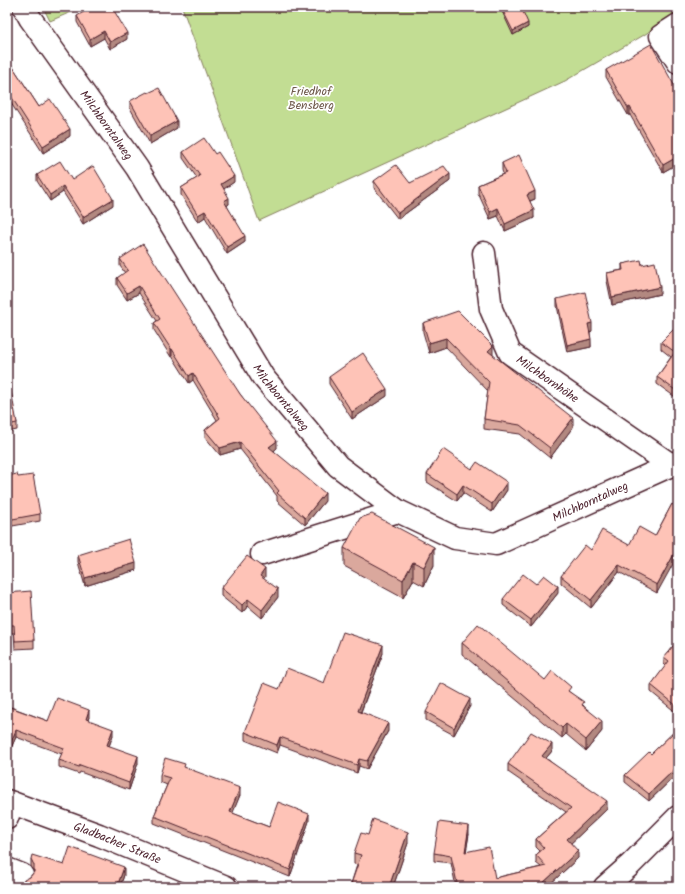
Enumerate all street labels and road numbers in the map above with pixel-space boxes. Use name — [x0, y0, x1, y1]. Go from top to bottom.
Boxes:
street label: Milchborntalweg — [75, 87, 138, 164]
street label: Milchbornhöhe — [512, 351, 583, 408]
street label: Milchborntalweg — [247, 361, 314, 436]
street label: Milchborntalweg — [549, 476, 632, 527]
street label: Gladbacher Straße — [71, 817, 164, 870]

